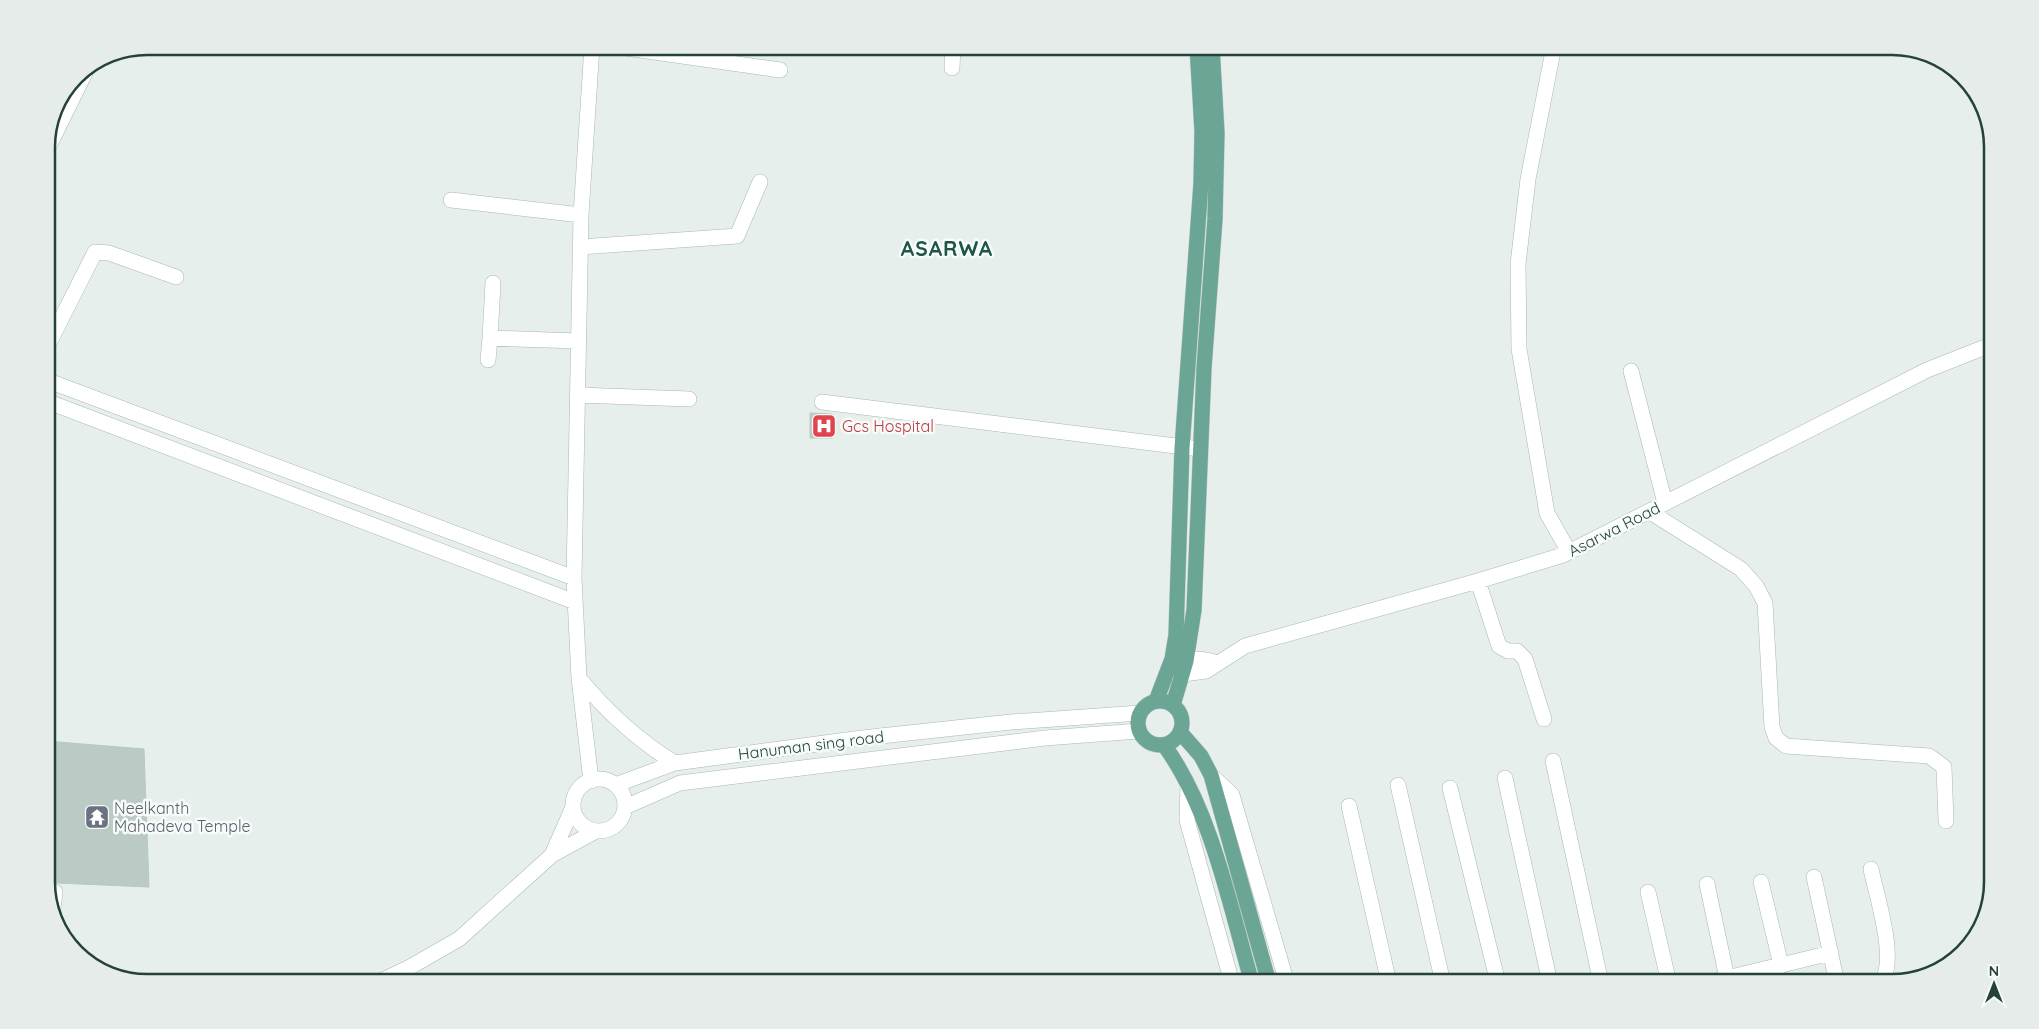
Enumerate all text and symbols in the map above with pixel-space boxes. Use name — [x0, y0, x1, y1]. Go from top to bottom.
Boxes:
district label: ASARWA — [901, 235, 993, 261]
hospital icon: Gcs Hospital — [811, 413, 837, 439]
place label: Gcs Hospital — [842, 416, 934, 436]
street label: Asarwa Road — [1565, 497, 1663, 561]
street label: Hanuman sing road — [737, 726, 885, 764]
place label: Neelkanth Mahadeva Temple — [114, 798, 251, 836]
temple icon: Neelkanth Mahadeva Temple — [84, 804, 110, 830]
north arrow — [1969, 959, 2019, 1009]
text: N — [1989, 962, 1999, 980]

